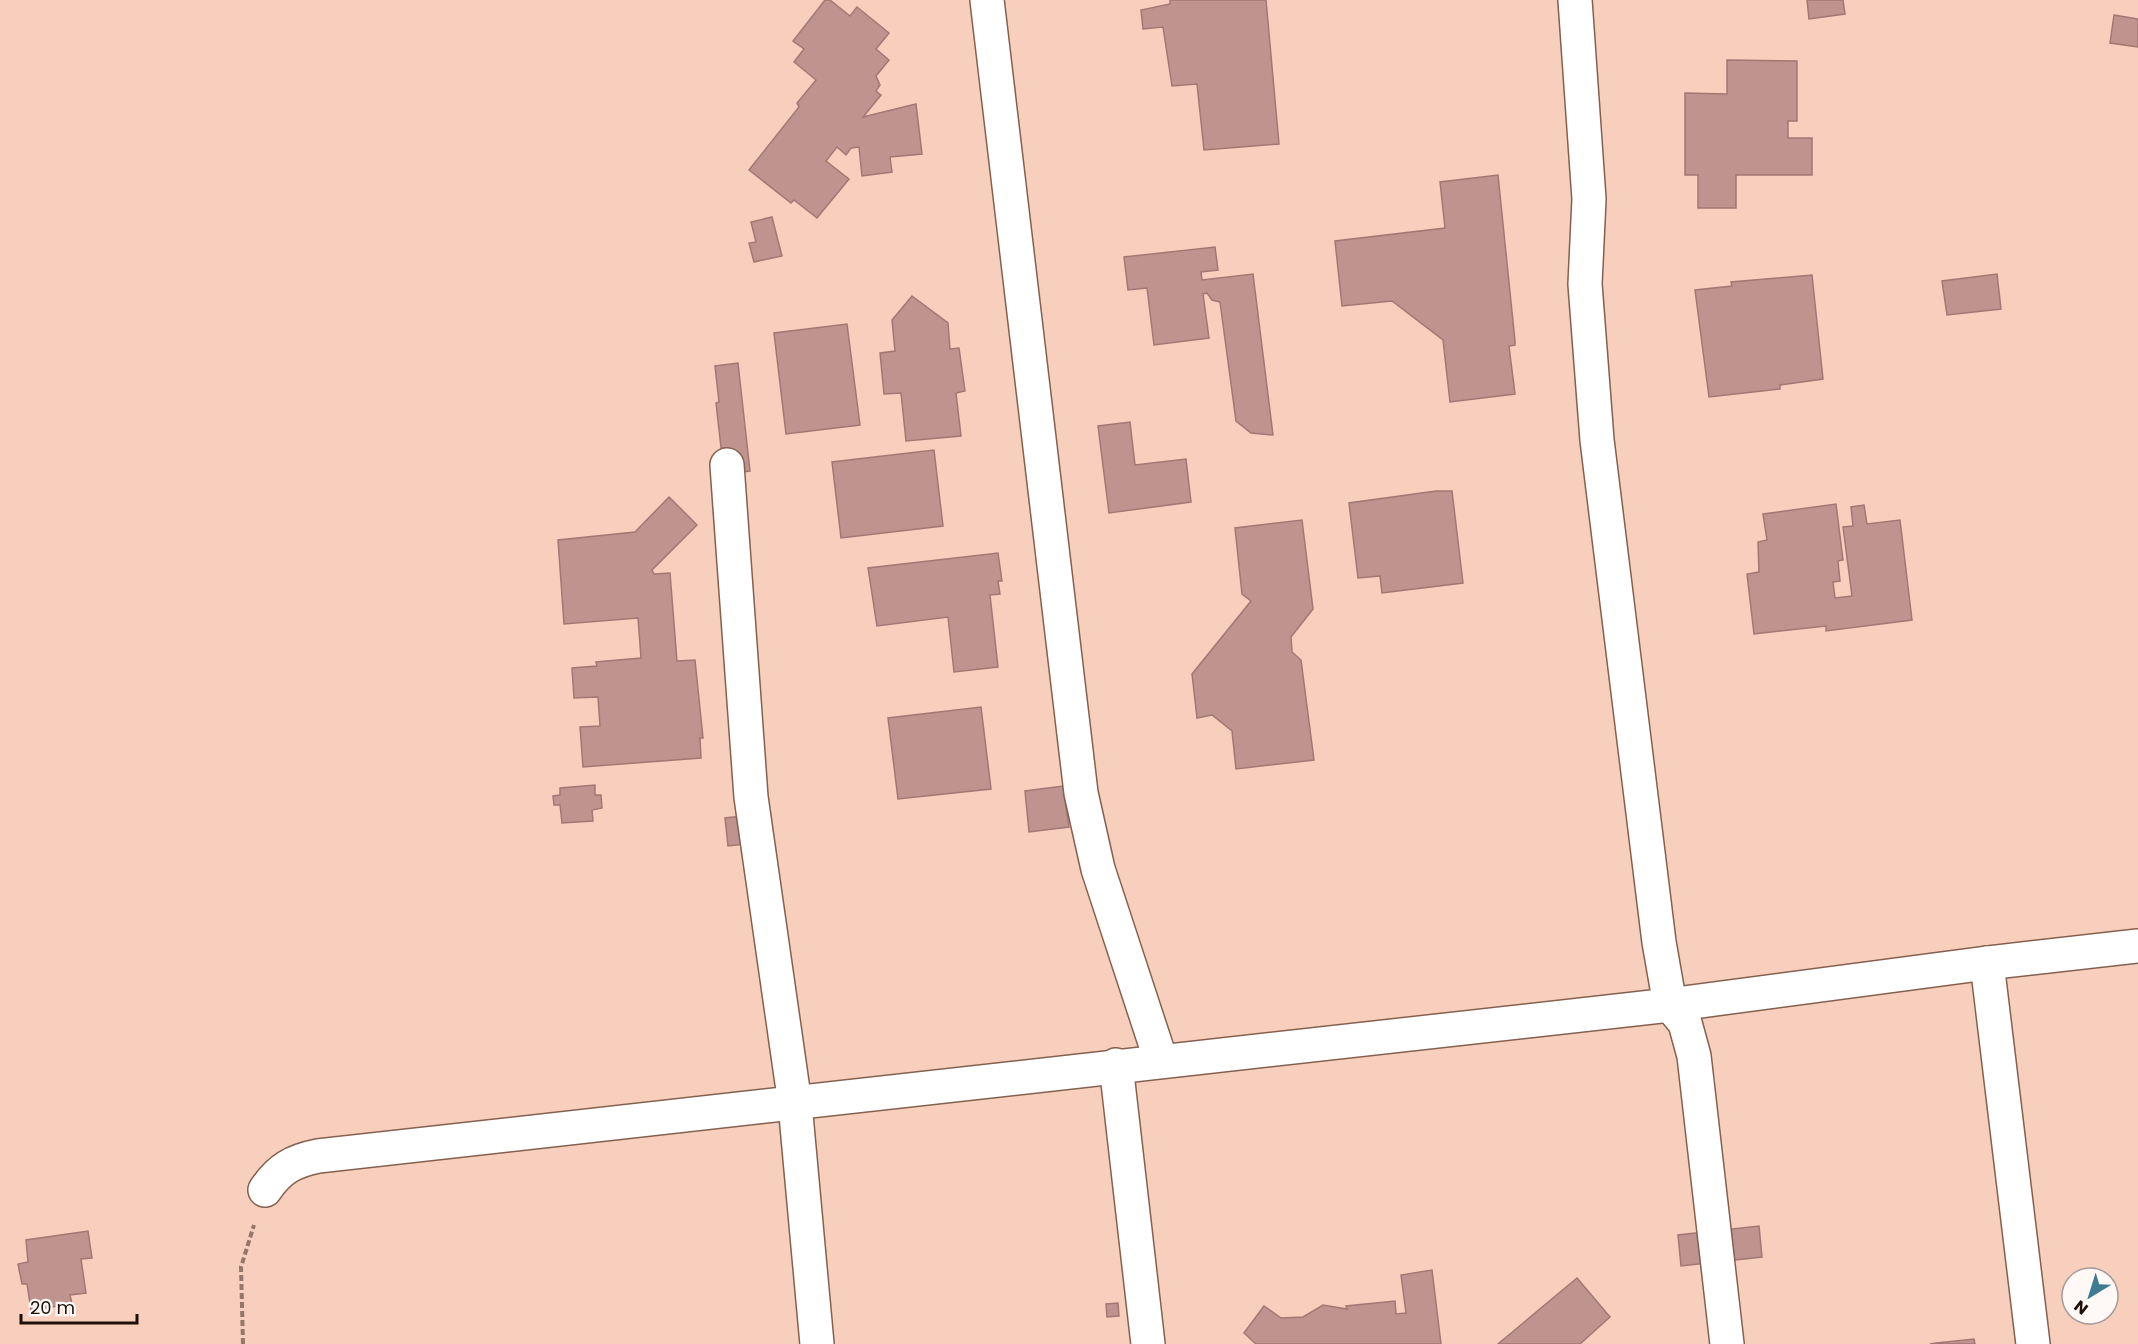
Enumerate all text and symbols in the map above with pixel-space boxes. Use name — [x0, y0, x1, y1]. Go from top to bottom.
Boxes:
north arrow — [2060, 1266, 2120, 1326]
scale bar — [21, 1287, 136, 1325]
text: 20 m — [30, 1295, 75, 1320]
text: N — [2069, 1295, 2093, 1320]

